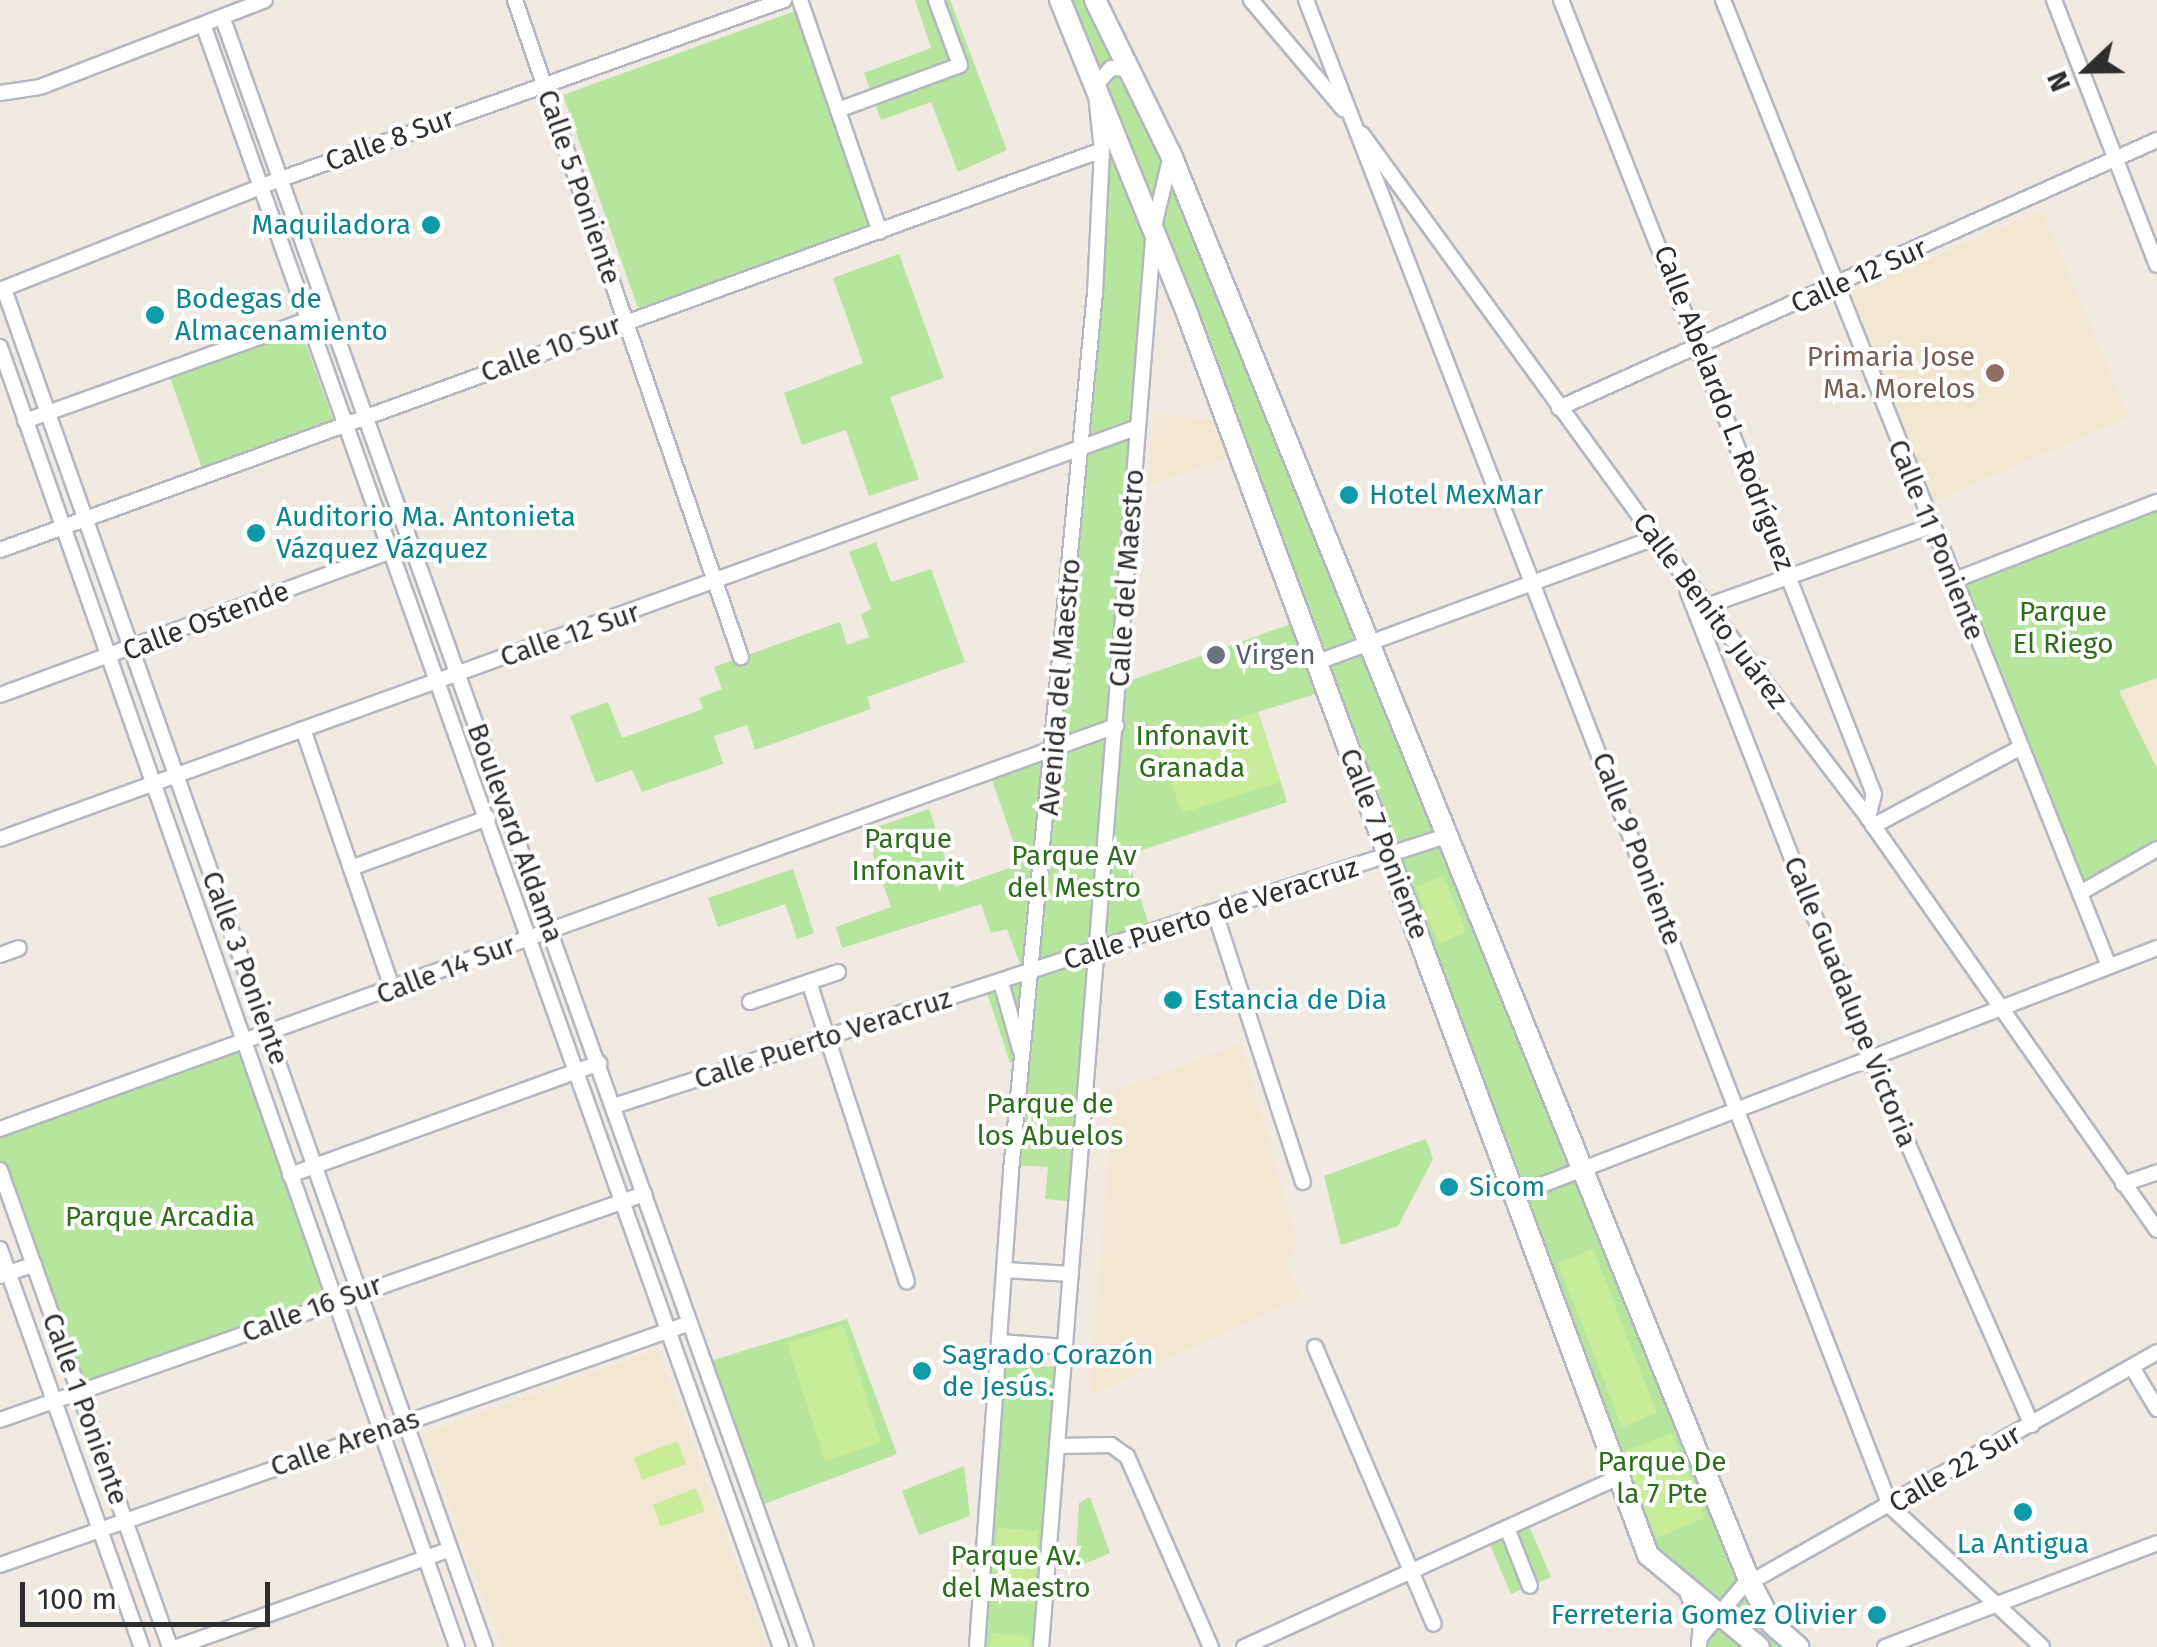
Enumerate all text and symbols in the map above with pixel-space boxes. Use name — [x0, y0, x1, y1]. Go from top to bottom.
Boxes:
north arrow — [2037, 20, 2137, 120]
text: N — [2040, 67, 2078, 96]
street label: Calle 5 Poniente — [530, 85, 628, 289]
street label: Calle 8 Sur — [321, 101, 459, 179]
place label: Maquiladora — [252, 208, 411, 242]
marker: Maquiladora — [420, 214, 442, 236]
street label: Calle 12 Sur — [1786, 231, 1932, 321]
street label: Calle Abelardo L. Rodríguez — [1646, 241, 1802, 575]
place label: Bodegas de Almacenamiento — [175, 282, 388, 348]
marker: Bodegas de Almacenamiento — [144, 304, 166, 326]
street label: Calle 10 Sur — [476, 308, 626, 390]
place label: Primaria Jose Ma. Morelos — [1807, 340, 1975, 406]
marker: Primaria Jose Ma. Morelos — [1984, 362, 2006, 384]
street label: Calle 11 Poniente — [1880, 435, 1992, 645]
street label: Calle del Maestro — [1103, 468, 1151, 688]
place label: Hotel MexMar — [1369, 478, 1543, 512]
marker: Hotel MexMar — [1338, 484, 1360, 506]
place label: Auditorio Ma. Antonieta Vázquez Vázquez — [276, 500, 576, 566]
street label: Calle Benito Juárez — [1625, 506, 1795, 716]
marker: Auditorio Ma. Antonieta Vázquez Vázquez — [245, 522, 267, 544]
street label: Avenida del Maestro — [1032, 557, 1088, 817]
street label: Calle Ostende — [118, 574, 294, 668]
park label: Parque El Riego — [2013, 595, 2113, 661]
street label: Calle 12 Sur — [496, 596, 644, 674]
place label: Virgen — [1236, 638, 1316, 672]
marker: Virgen — [1205, 644, 1227, 666]
street label: Boulevard Aldama — [460, 719, 570, 947]
park label: Infonavit Granada — [1135, 719, 1249, 785]
street label: Calle 7 Poniente — [1332, 744, 1436, 944]
street label: Calle 9 Poniente — [1585, 748, 1689, 950]
park label: Parque Infonavit — [851, 822, 965, 888]
park label: Parque Av del Mestro — [1007, 839, 1141, 905]
street label: Calle Puerto de Veracruz — [1059, 850, 1363, 978]
street label: Calle Guadalupe Victoria — [1776, 852, 1924, 1152]
street label: Calle 3 Poniente — [194, 867, 296, 1069]
street label: Calle 14 Sur — [372, 928, 520, 1012]
street label: Calle Puerto Veracruz — [690, 982, 956, 1096]
place label: Estancia de Dia — [1193, 983, 1387, 1017]
marker: Estancia de Dia — [1162, 989, 1184, 1011]
park label: Parque de los Abuelos — [977, 1087, 1123, 1153]
place label: Sicom — [1469, 1170, 1545, 1204]
marker: Sicom — [1438, 1176, 1460, 1198]
park label: Parque Arcadia — [65, 1200, 255, 1234]
street label: Calle 16 Sur — [238, 1268, 386, 1350]
street label: Calle 1 Poniente — [35, 1309, 135, 1509]
place label: Sagrado Corazón de Jesús. — [942, 1338, 1154, 1404]
marker: Sagrado Corazón de Jesús. — [911, 1360, 933, 1382]
street label: Calle Arenas — [266, 1402, 424, 1484]
street label: Calle 22 Sur — [1883, 1418, 2027, 1520]
park label: Parque De la 7 Pte — [1598, 1445, 1726, 1511]
marker: La Antigua — [2012, 1501, 2034, 1523]
place label: La Antigua — [1957, 1527, 2089, 1561]
park label: Parque Av. del Maestro — [941, 1539, 1091, 1605]
scale bar — [25, 1562, 275, 1624]
text: 100 m — [37, 1581, 117, 1617]
place label: Ferreteria Gomez Olivier — [1551, 1598, 1857, 1632]
marker: Ferreteria Gomez Olivier — [1866, 1604, 1888, 1626]

